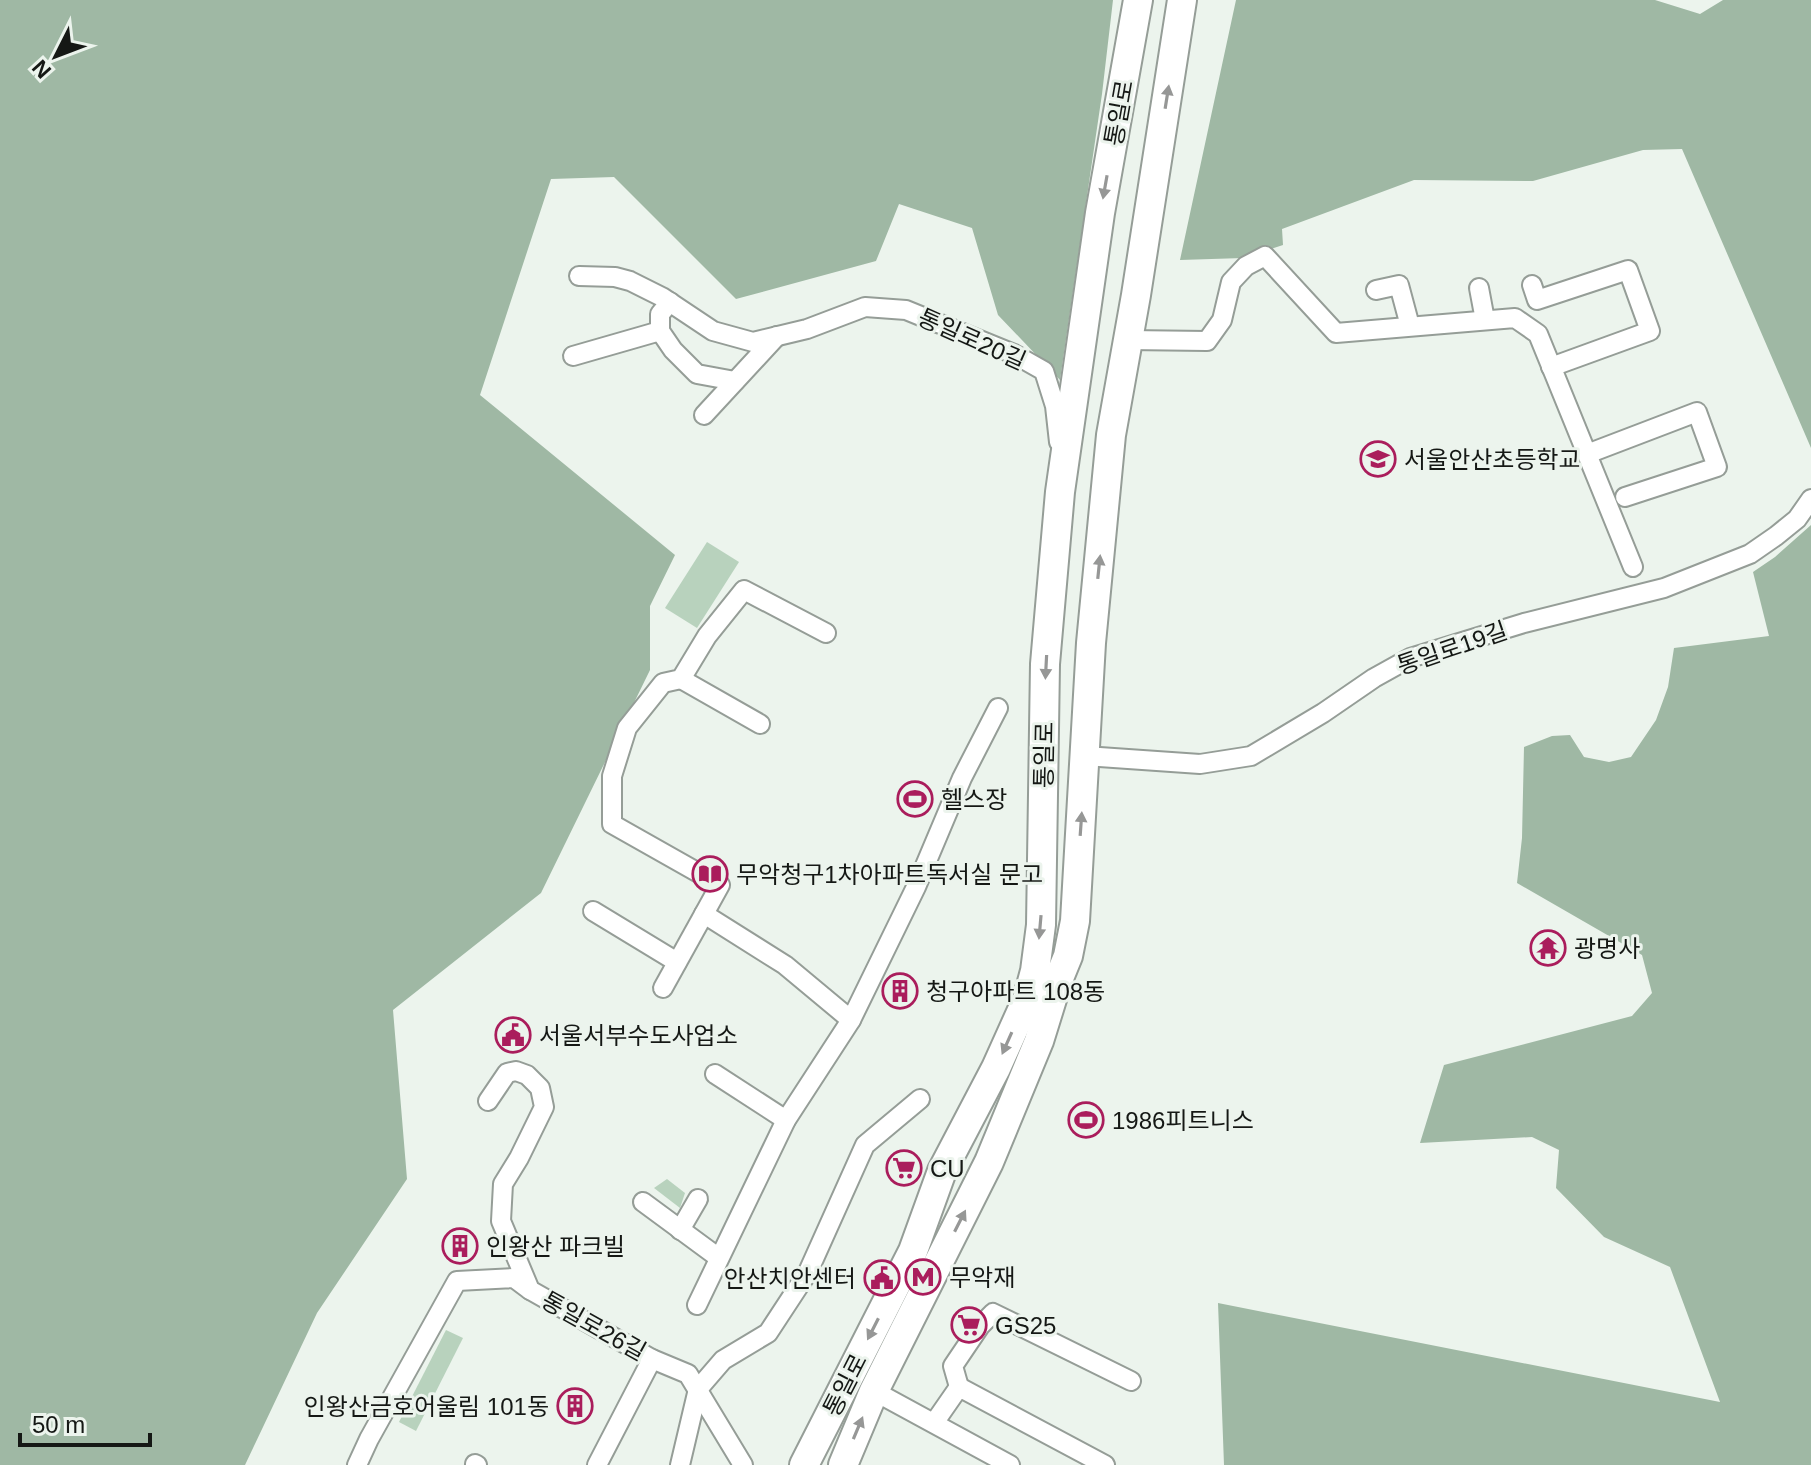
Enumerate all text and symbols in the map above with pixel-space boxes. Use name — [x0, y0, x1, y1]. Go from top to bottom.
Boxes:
north arrow — [16, 16, 96, 96]
text: N — [27, 55, 56, 83]
street label: 통일로 — [1100, 78, 1138, 148]
one-way arrow — [1161, 85, 1173, 110]
one-way arrow — [1099, 175, 1111, 200]
street label: 통일로20길 — [914, 303, 1030, 375]
school or university icon: 서울안산초등학교 — [1359, 440, 1397, 478]
place label: 서울안산초등학교 — [1404, 446, 1581, 473]
one-way arrow — [1092, 554, 1105, 579]
street label: 통일로19길 — [1393, 617, 1511, 679]
one-way arrow — [1039, 655, 1052, 680]
street label: 통일로 — [1030, 722, 1058, 788]
sports icon: 헬스장 — [896, 780, 934, 818]
place label: 헬스장 — [941, 786, 1007, 813]
one-way arrow — [1075, 811, 1088, 836]
library icon: 무악청구1차아파트독서실 문고 — [691, 855, 729, 893]
place label: 무악청구1차아파트독서실 문고 — [736, 861, 1043, 888]
one-way arrow — [1033, 915, 1046, 940]
temple icon: 광명사 — [1529, 929, 1567, 967]
place label: 광명사 — [1574, 935, 1640, 962]
building icon: 청구아파트 108동 — [881, 972, 919, 1010]
place label: 청구아파트 108동 — [926, 978, 1105, 1005]
public building icon: 서울서부수도사업소 — [494, 1016, 532, 1054]
place label: 서울서부수도사업소 — [539, 1022, 738, 1049]
one-way arrow — [1000, 1031, 1014, 1055]
sports icon: 1986피트니스 — [1067, 1101, 1105, 1139]
place label: 1986피트니스 — [1112, 1107, 1254, 1134]
supermarket icon: CU — [885, 1149, 923, 1187]
place label: CU — [930, 1155, 965, 1182]
one-way arrow — [953, 1210, 966, 1233]
building icon: 인왕산 파크빌 — [441, 1227, 479, 1265]
place label: 인왕산 파크빌 — [486, 1233, 625, 1260]
metro station icon: 무악재 — [904, 1258, 942, 1296]
public building icon: 안산치안센터 — [863, 1259, 901, 1297]
place label: 무악재 — [949, 1264, 1015, 1291]
place label: 안산치안센터 — [724, 1265, 856, 1292]
street label: 통일로26길 — [537, 1286, 651, 1366]
supermarket icon: GS25 — [950, 1306, 988, 1344]
place label: GS25 — [995, 1312, 1056, 1339]
one-way arrow — [867, 1318, 880, 1341]
street label: 통일로 — [818, 1349, 872, 1421]
building icon: 인왕산금호어울림 101동 — [556, 1387, 594, 1425]
place label: 인왕산금호어울림 101동 — [304, 1393, 549, 1420]
scale bar — [20, 1397, 150, 1447]
text: 50 m — [32, 1411, 85, 1438]
one-way arrow — [852, 1416, 865, 1440]

